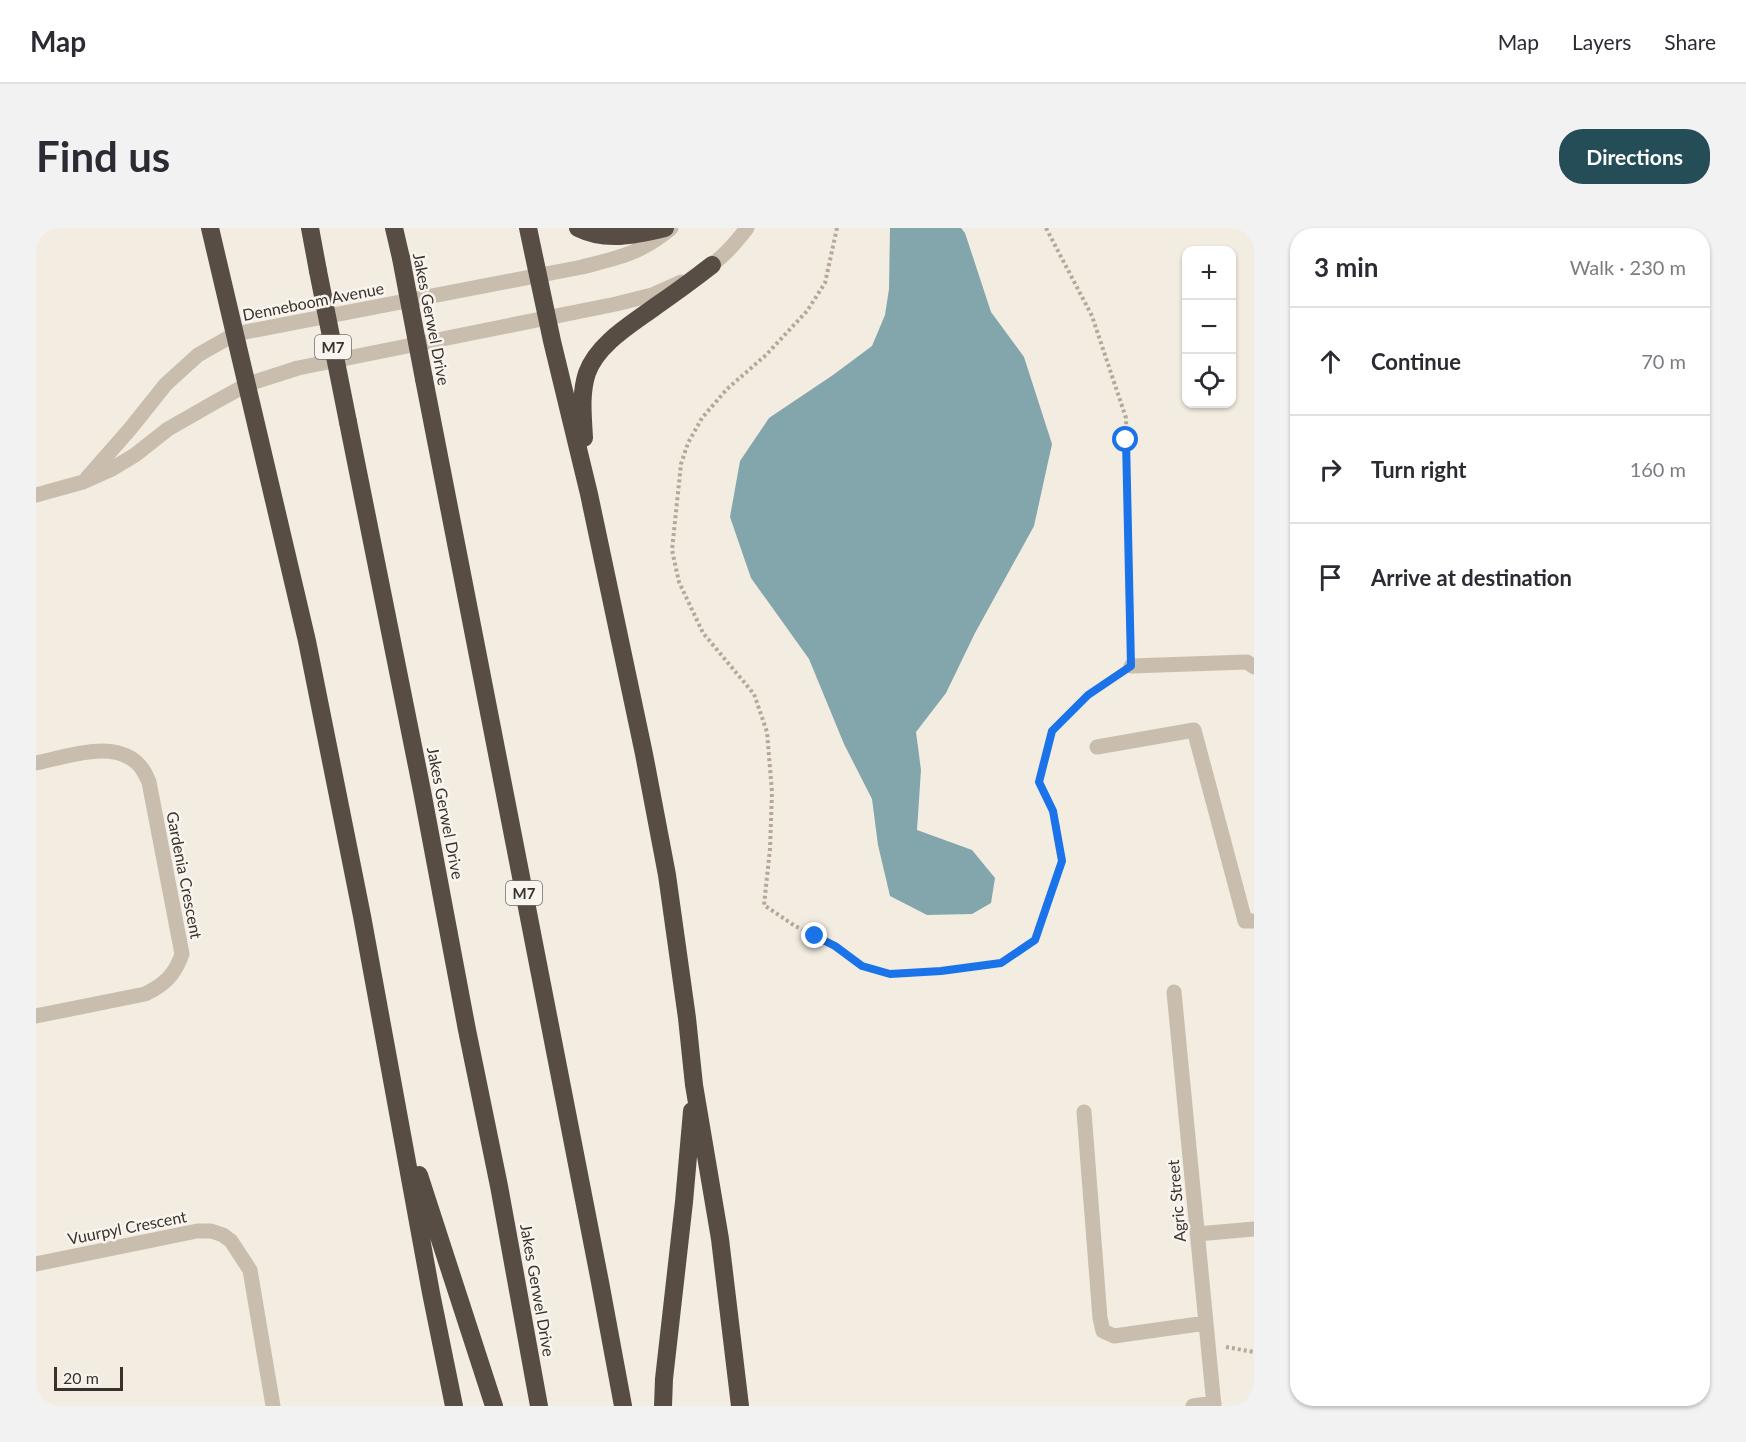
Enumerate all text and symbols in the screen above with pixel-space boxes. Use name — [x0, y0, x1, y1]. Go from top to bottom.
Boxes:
text: Map — [30, 24, 86, 58]
text: Map — [1498, 29, 1539, 54]
text: Layers — [1572, 29, 1631, 54]
text: Share — [1664, 29, 1716, 54]
button: Directions — [1559, 129, 1710, 184]
text: Find us — [36, 131, 170, 181]
map controls — [1182, 246, 1236, 408]
button: + — [1182, 246, 1236, 300]
street label: Jakes Gerwel Drive — [410, 251, 454, 387]
text: 3 min — [1314, 251, 1378, 283]
text: Walk · 230 m — [1570, 255, 1686, 279]
street label: Denneboom Avenue — [241, 278, 385, 324]
button: − — [1182, 300, 1236, 354]
road number: M7 — [315, 335, 351, 359]
icon: ahead — [1314, 345, 1347, 378]
text: Continue — [1371, 348, 1461, 375]
text: 70 m — [1641, 349, 1686, 373]
button: locate — [1182, 354, 1236, 408]
route start — [1112, 426, 1138, 452]
icon: right — [1314, 453, 1347, 486]
text: Turn right — [1371, 456, 1466, 483]
text: 160 m — [1630, 457, 1686, 481]
icon: arrive — [1314, 561, 1347, 594]
text: Arrive at destination — [1371, 564, 1572, 591]
street label: Jakes Gerwel Drive — [424, 745, 468, 881]
street label: Gardenia Crescent — [163, 810, 207, 941]
road number: M7 — [506, 881, 542, 905]
route end — [801, 922, 827, 948]
street label: Agric Street — [1163, 1159, 1189, 1243]
street label: Vuurpyl Crescent — [66, 1206, 188, 1248]
street label: Jakes Gerwel Drive — [517, 1222, 559, 1358]
scale bar — [54, 1364, 123, 1392]
text: 20 m — [63, 1368, 99, 1387]

